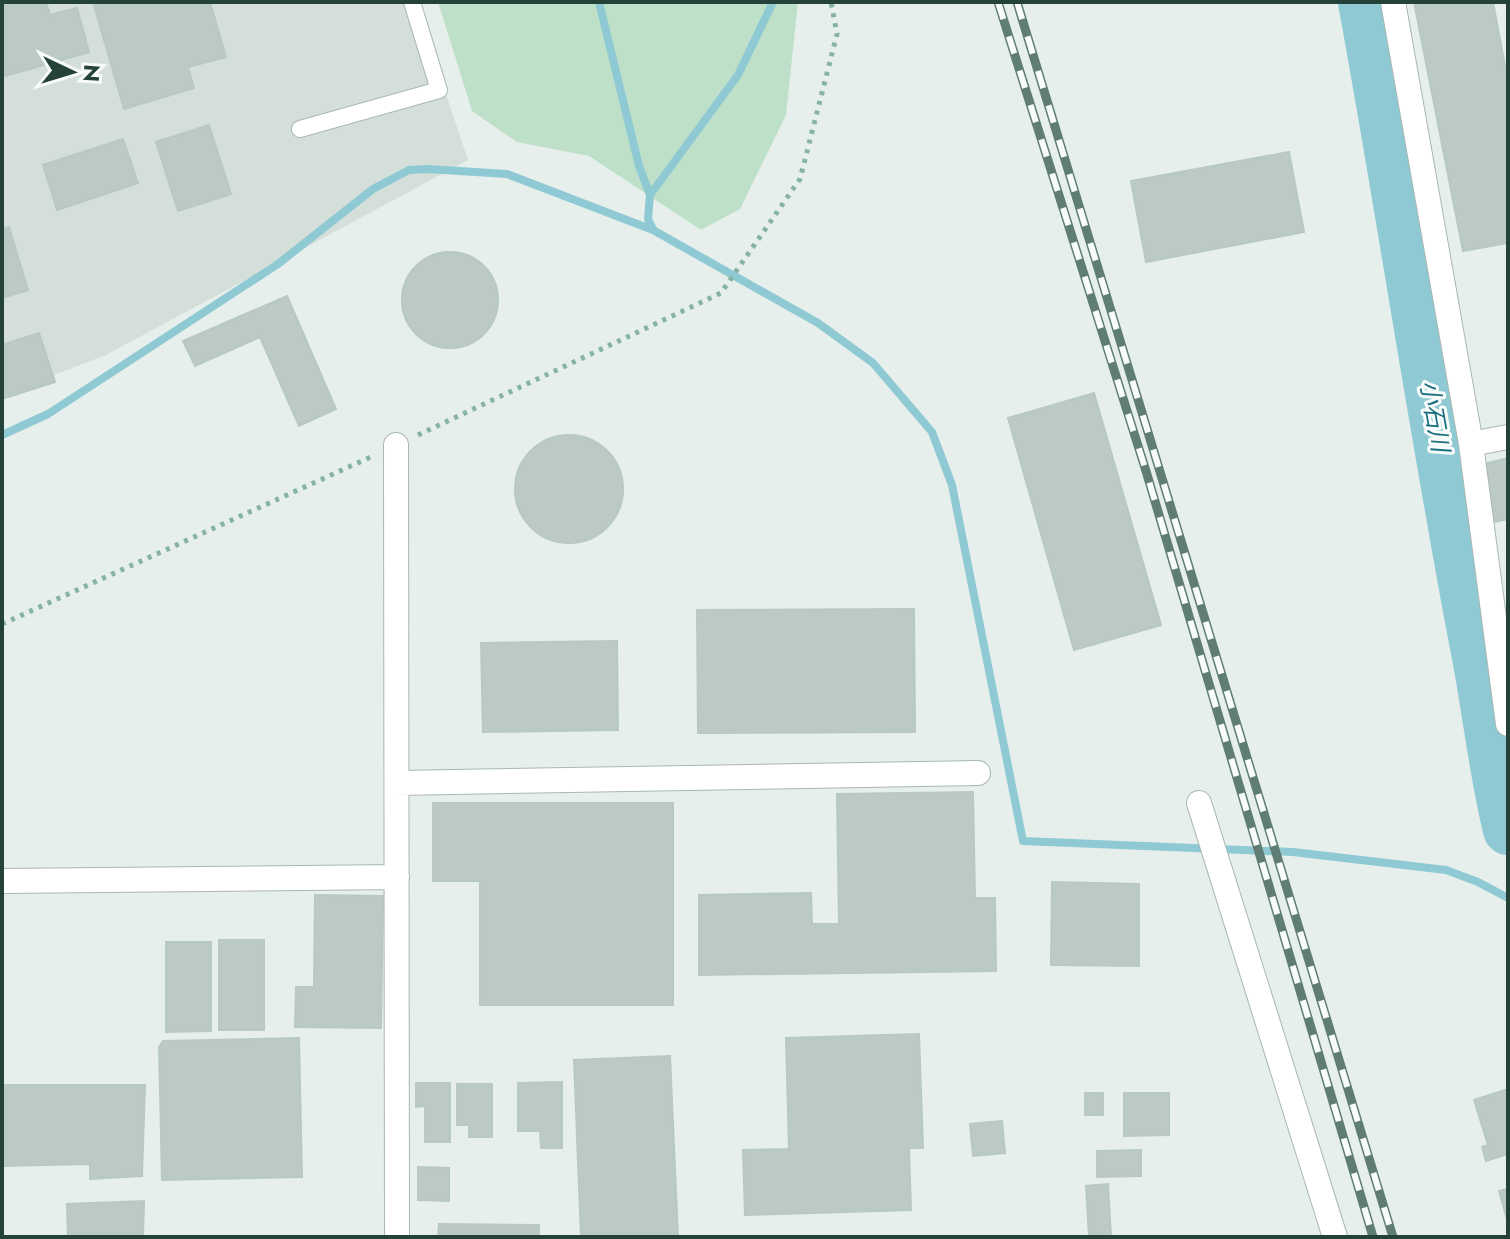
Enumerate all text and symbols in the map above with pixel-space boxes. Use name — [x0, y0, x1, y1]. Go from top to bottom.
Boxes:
north arrow — [32, 32, 112, 112]
text: N — [75, 64, 109, 83]
water label: 小石川 — [1412, 378, 1459, 457]

